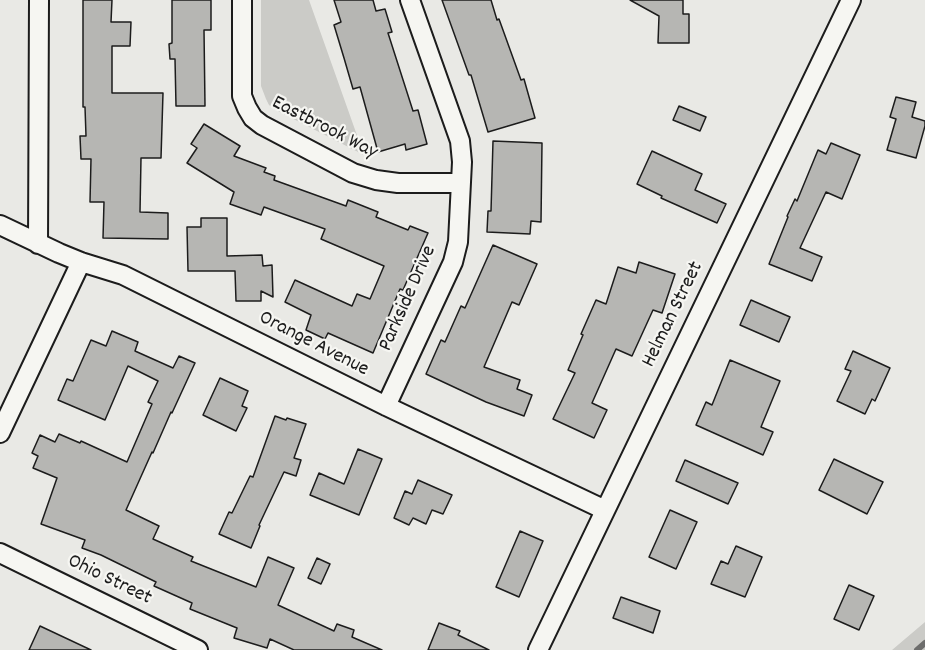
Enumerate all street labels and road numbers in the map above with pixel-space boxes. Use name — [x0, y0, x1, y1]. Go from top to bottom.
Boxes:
street label: Eastbrook Way — [267, 92, 381, 166]
street label: Parkside Drive — [375, 242, 443, 356]
street label: Helman Street — [638, 258, 710, 372]
street label: Orange Avenue — [254, 307, 372, 383]
street label: Ohio Street — [63, 550, 155, 612]

